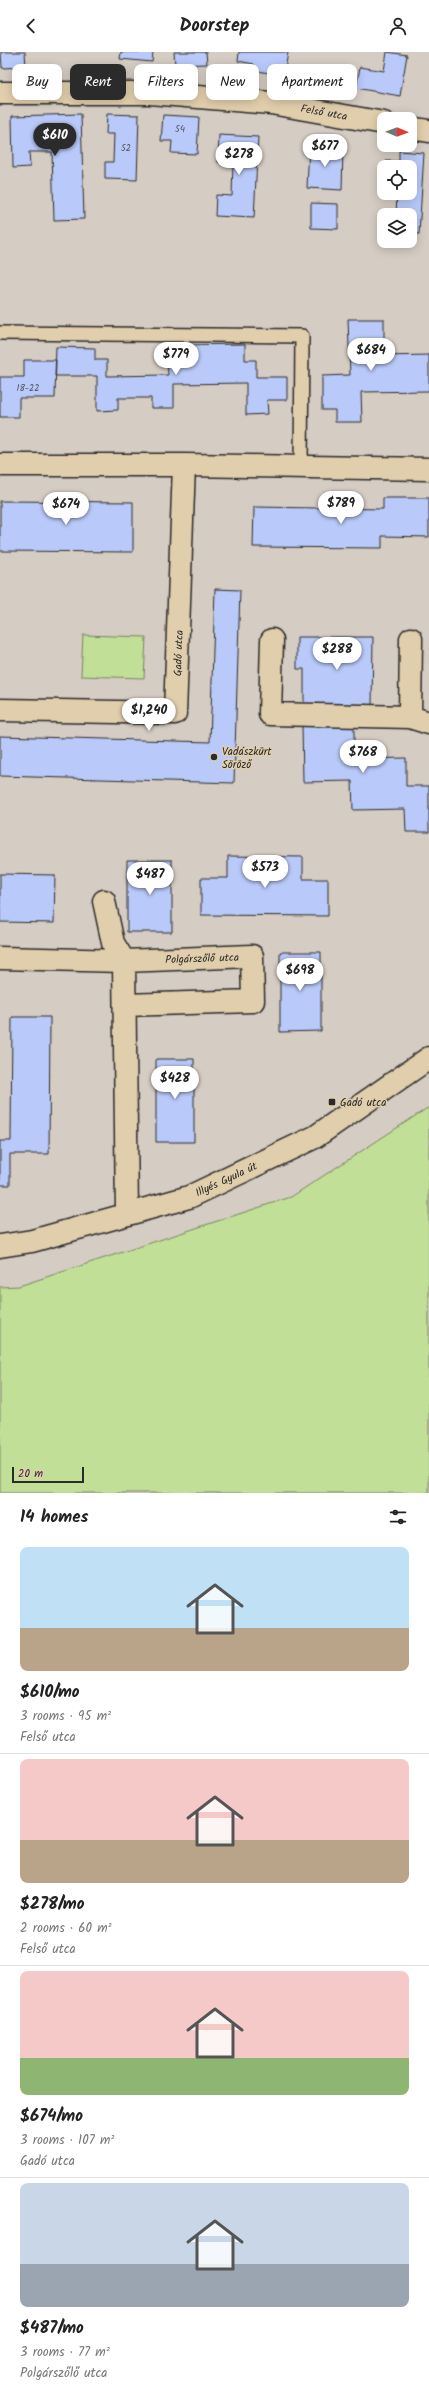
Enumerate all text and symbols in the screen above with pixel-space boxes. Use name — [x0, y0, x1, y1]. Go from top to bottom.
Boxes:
text: Doorstep — [180, 12, 249, 41]
icon: back — [20, 15, 42, 37]
icon: person — [387, 15, 409, 37]
chip: Buy — [12, 64, 62, 100]
chip: Rent — [70, 64, 126, 100]
chip: Filters — [134, 64, 198, 100]
chip: New — [206, 64, 259, 100]
chip: Apartment — [267, 64, 357, 100]
street label: Felső utca — [299, 100, 349, 126]
north arrow — [377, 112, 417, 152]
map controls — [377, 112, 417, 248]
house number: 54 — [175, 122, 185, 137]
pin: $610 — [31, 123, 79, 157]
text: $610 — [42, 125, 68, 146]
pin: $677 — [301, 134, 349, 168]
text: $677 — [311, 136, 339, 157]
house number: 52 — [121, 141, 131, 156]
pin: $278 — [215, 142, 263, 176]
text: $278 — [224, 144, 254, 165]
button: locate — [377, 160, 417, 200]
button: layers — [377, 208, 417, 248]
pin: $684 — [347, 338, 395, 372]
text: $684 — [356, 340, 386, 361]
pin: $779 — [152, 342, 200, 376]
text: $779 — [163, 344, 189, 365]
house number: 18-22 — [17, 381, 39, 396]
pin: $789 — [317, 491, 365, 525]
pin: $674 — [42, 492, 90, 526]
text: $789 — [327, 493, 355, 514]
text: $674 — [52, 494, 80, 515]
street label: Gadó utca — [169, 630, 189, 677]
pin: $288 — [313, 637, 361, 671]
text: $288 — [322, 639, 352, 660]
pin: $1,240 — [116, 698, 182, 732]
text: $1,240 — [131, 700, 167, 721]
pin: $768 — [339, 740, 387, 774]
text: $768 — [349, 742, 377, 763]
place label: Vadászkürt Söröző — [222, 743, 272, 774]
marker: Vadászkürt Söröző — [209, 752, 219, 762]
pin: $573 — [241, 855, 289, 889]
text: $573 — [251, 857, 279, 878]
pin: $487 — [126, 862, 174, 896]
text: $487 — [136, 864, 164, 885]
street label: Polgárszőlő utca — [165, 949, 239, 969]
pin: $698 — [276, 958, 324, 992]
text: $698 — [286, 960, 315, 981]
pin: $428 — [151, 1066, 199, 1100]
text: $428 — [160, 1068, 190, 1089]
place label: Gadó utca — [340, 1094, 386, 1112]
marker: Gadó utca — [327, 1097, 337, 1107]
street label: Illyés Gyula út — [192, 1157, 261, 1202]
scale bar — [12, 1465, 84, 1484]
text: 20 m — [18, 1465, 43, 1483]
text: 14 homes — [20, 1504, 88, 1531]
icon: filters — [387, 1506, 409, 1528]
icon: home — [179, 1573, 251, 1645]
text: $610/mo — [20, 1679, 80, 1706]
text: 3 rooms · 95 m² — [20, 1706, 111, 1727]
text: Felső utca — [20, 1727, 76, 1748]
icon: home — [179, 1785, 251, 1857]
text: $278/mo — [20, 1891, 85, 1918]
text: 2 rooms · 60 m² — [20, 1918, 112, 1939]
text: Felső utca — [20, 1939, 76, 1960]
icon: home — [179, 1997, 251, 2069]
text: $674/mo — [20, 2103, 83, 2130]
text: 3 rooms · 107 m² — [20, 2130, 114, 2151]
text: Gadó utca — [20, 2151, 75, 2172]
icon: home — [179, 2209, 251, 2281]
text: $487/mo — [20, 2315, 84, 2342]
text: 3 rooms · 77 m² — [20, 2342, 110, 2363]
text: Polgárszőlő utca — [20, 2363, 107, 2384]

